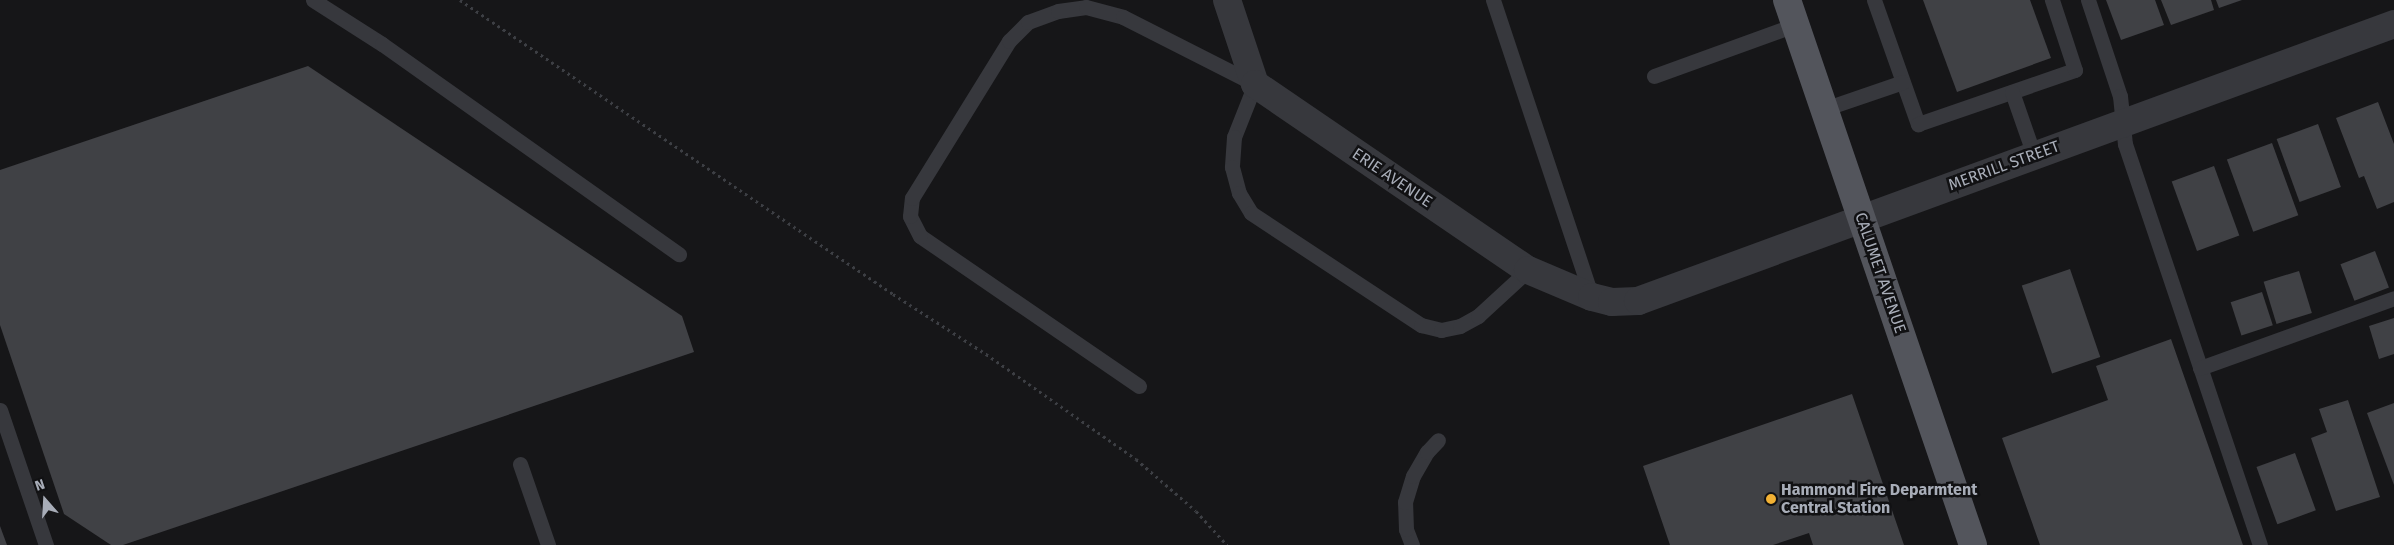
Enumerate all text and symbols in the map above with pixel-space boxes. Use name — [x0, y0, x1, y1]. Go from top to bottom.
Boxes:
street label: MERRILL STREET — [1946, 137, 2062, 195]
street label: ERIE AVENUE — [1348, 144, 1436, 212]
street label: CALUMET AVENUE — [1850, 210, 1910, 336]
north arrow — [20, 475, 70, 525]
text: N — [33, 476, 47, 495]
place label: Hammond Fire Deparmtent Central Station — [1781, 480, 1977, 518]
marker: Hammond Fire Deparmtent Central Station — [1765, 493, 1777, 505]

